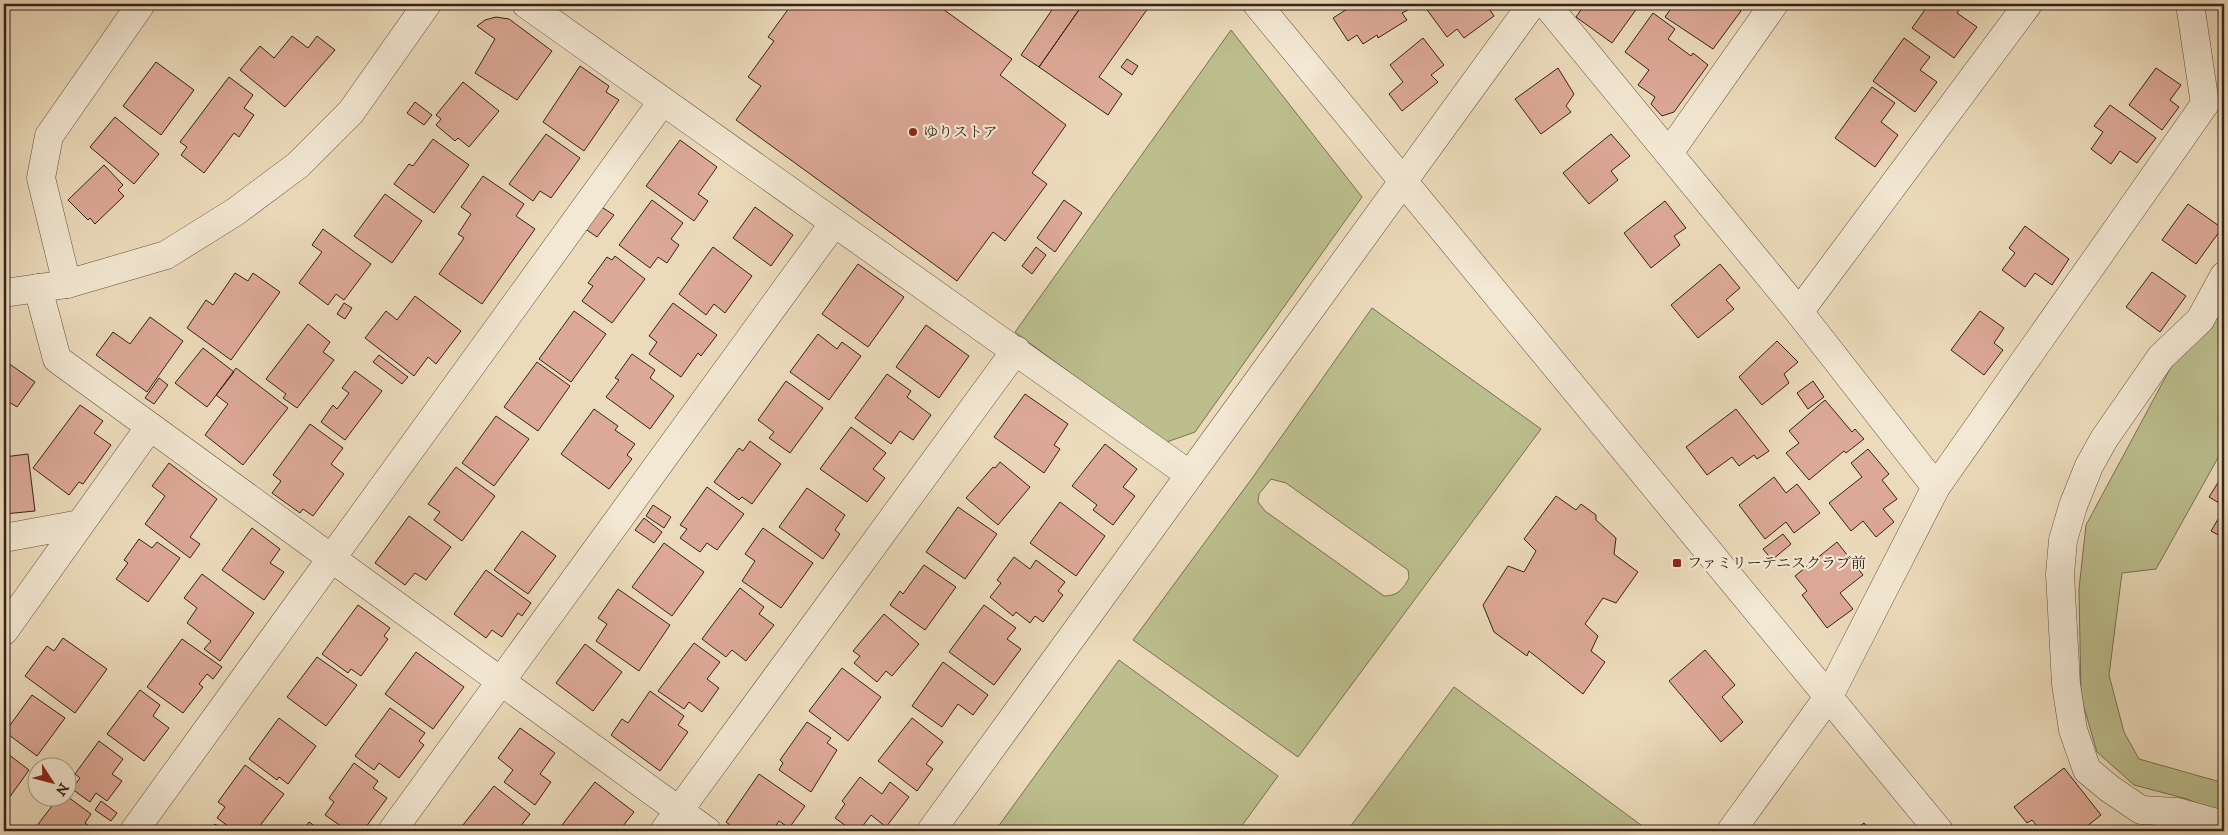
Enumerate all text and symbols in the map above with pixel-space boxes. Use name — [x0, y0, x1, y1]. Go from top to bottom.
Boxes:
place label: ゆりストア — [923, 123, 998, 142]
marker: ゆりストア — [907, 126, 919, 138]
place label: ファミリーテニスクラブ前 — [1687, 554, 1866, 573]
marker: ファミリーテニスクラブ前 — [1671, 557, 1683, 569]
north arrow — [28, 758, 78, 808]
text: N — [51, 779, 72, 799]

